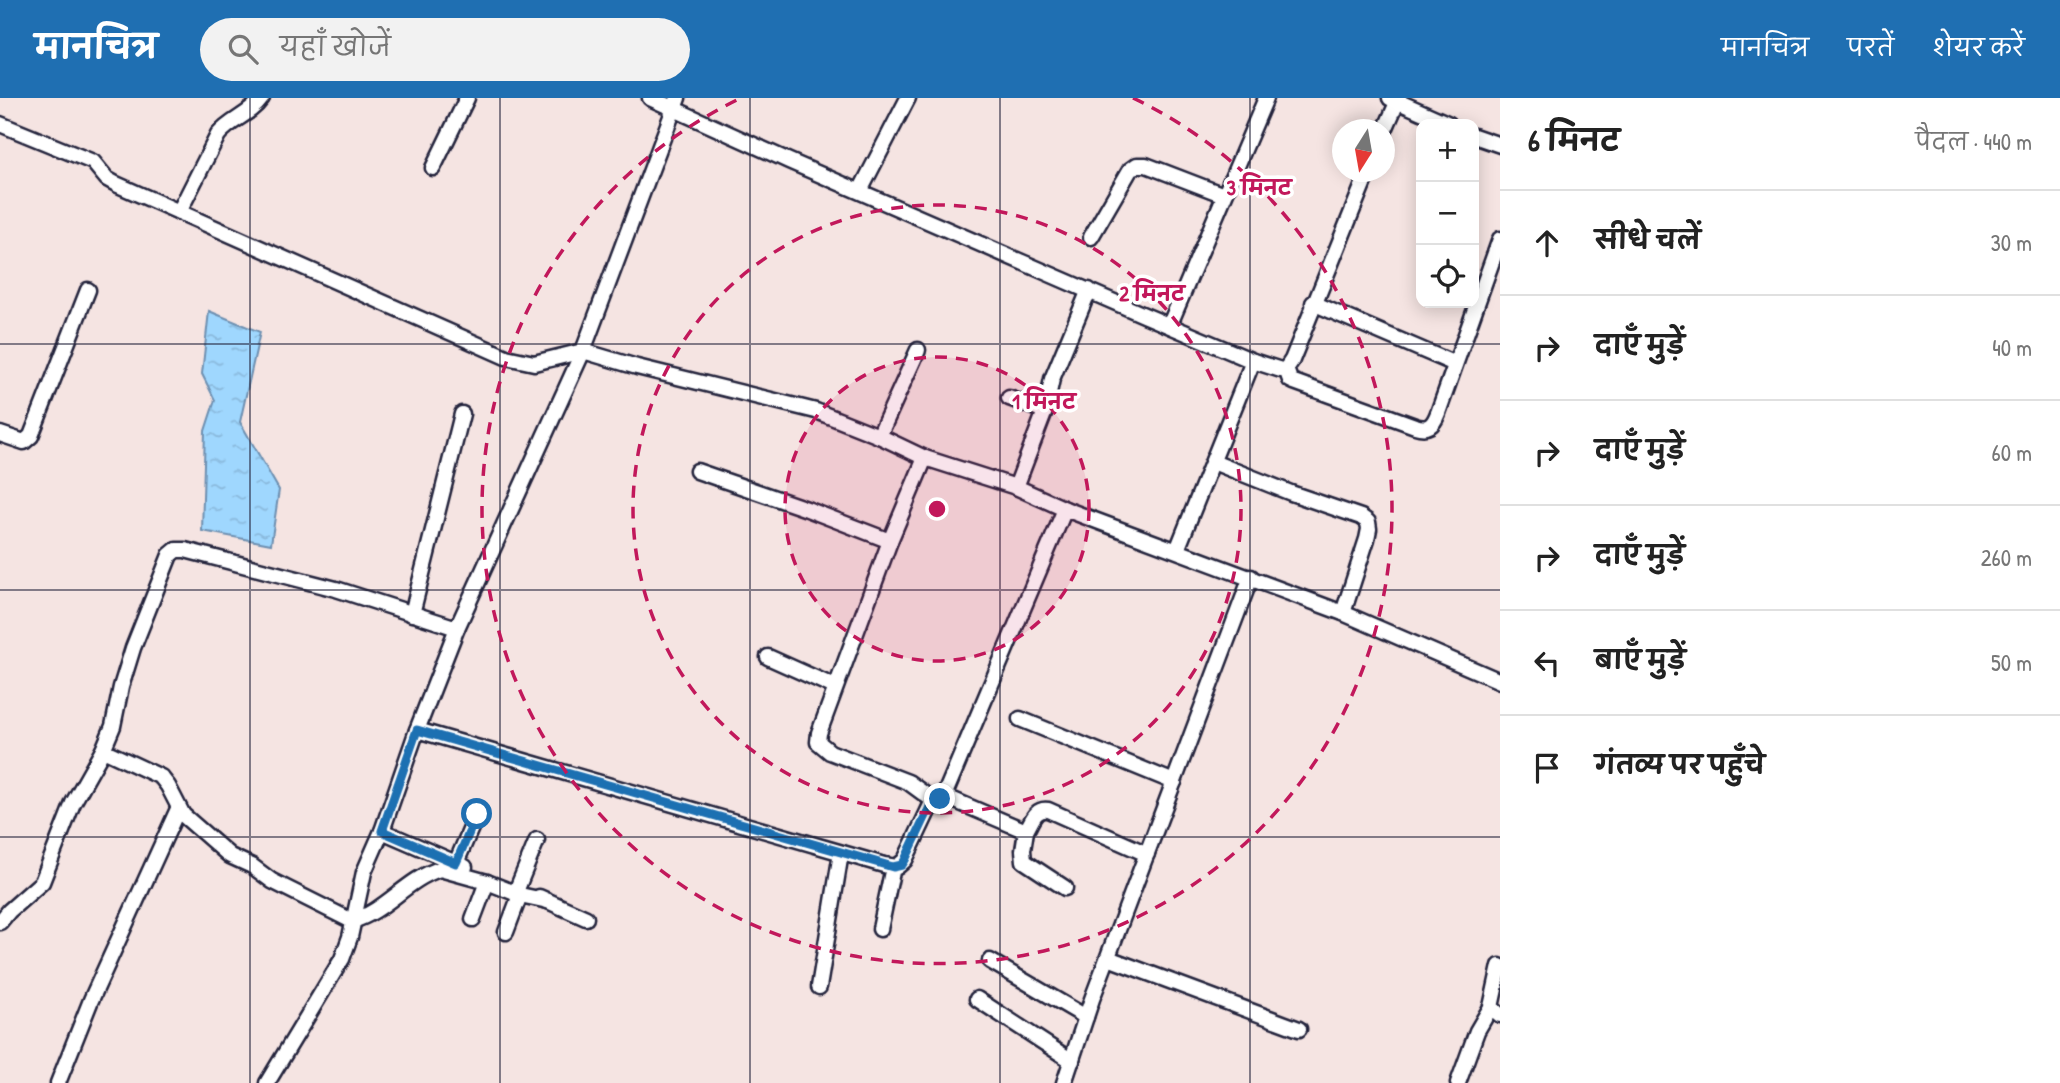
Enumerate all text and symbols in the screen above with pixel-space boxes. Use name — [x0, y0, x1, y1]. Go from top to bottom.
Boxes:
search box — [200, 18, 690, 81]
text: मानचित्र — [35, 24, 158, 68]
text: यहाँ खोजें — [280, 29, 391, 64]
icon: search — [224, 30, 262, 68]
text: मानचित्र — [1721, 31, 1809, 63]
text: परतें — [1847, 31, 1894, 63]
text: शेयर करें — [1932, 31, 2025, 63]
north arrow — [1332, 119, 1395, 182]
map controls — [1416, 119, 1479, 308]
button: + — [1416, 119, 1479, 182]
text: 6 मिनट — [1528, 120, 1620, 160]
text: पैदल · 440 m — [1915, 126, 2032, 157]
text: 3 मिनट — [1226, 172, 1294, 202]
button: − — [1416, 182, 1479, 245]
text: सीधे चलें — [1595, 222, 1701, 257]
icon: ahead — [1528, 224, 1566, 262]
text: 30 m — [1990, 227, 2032, 258]
button: locate — [1416, 245, 1479, 308]
text: 2 मिनट — [1119, 278, 1187, 308]
text: दाएँ मुड़ें — [1595, 327, 1685, 362]
icon: right — [1528, 329, 1566, 367]
text: 40 m — [1992, 332, 2032, 363]
text: 1 मिनट — [1012, 386, 1078, 416]
text: दाएँ मुड़ें — [1595, 432, 1685, 467]
icon: right — [1528, 434, 1566, 472]
text: 60 m — [1992, 437, 2032, 468]
centre of rings — [925, 497, 949, 521]
text: दाएँ मुड़ें — [1595, 537, 1685, 572]
icon: right — [1528, 539, 1566, 577]
text: 260 m — [1981, 542, 2032, 573]
text: बाएँ मुड़ें — [1595, 642, 1686, 677]
icon: left — [1528, 644, 1566, 682]
text: 50 m — [1991, 647, 2032, 678]
text: गंतव्य पर पहुँचे — [1595, 747, 1765, 782]
icon: arrive — [1528, 749, 1566, 787]
route end — [924, 783, 955, 814]
route start — [461, 798, 492, 829]

